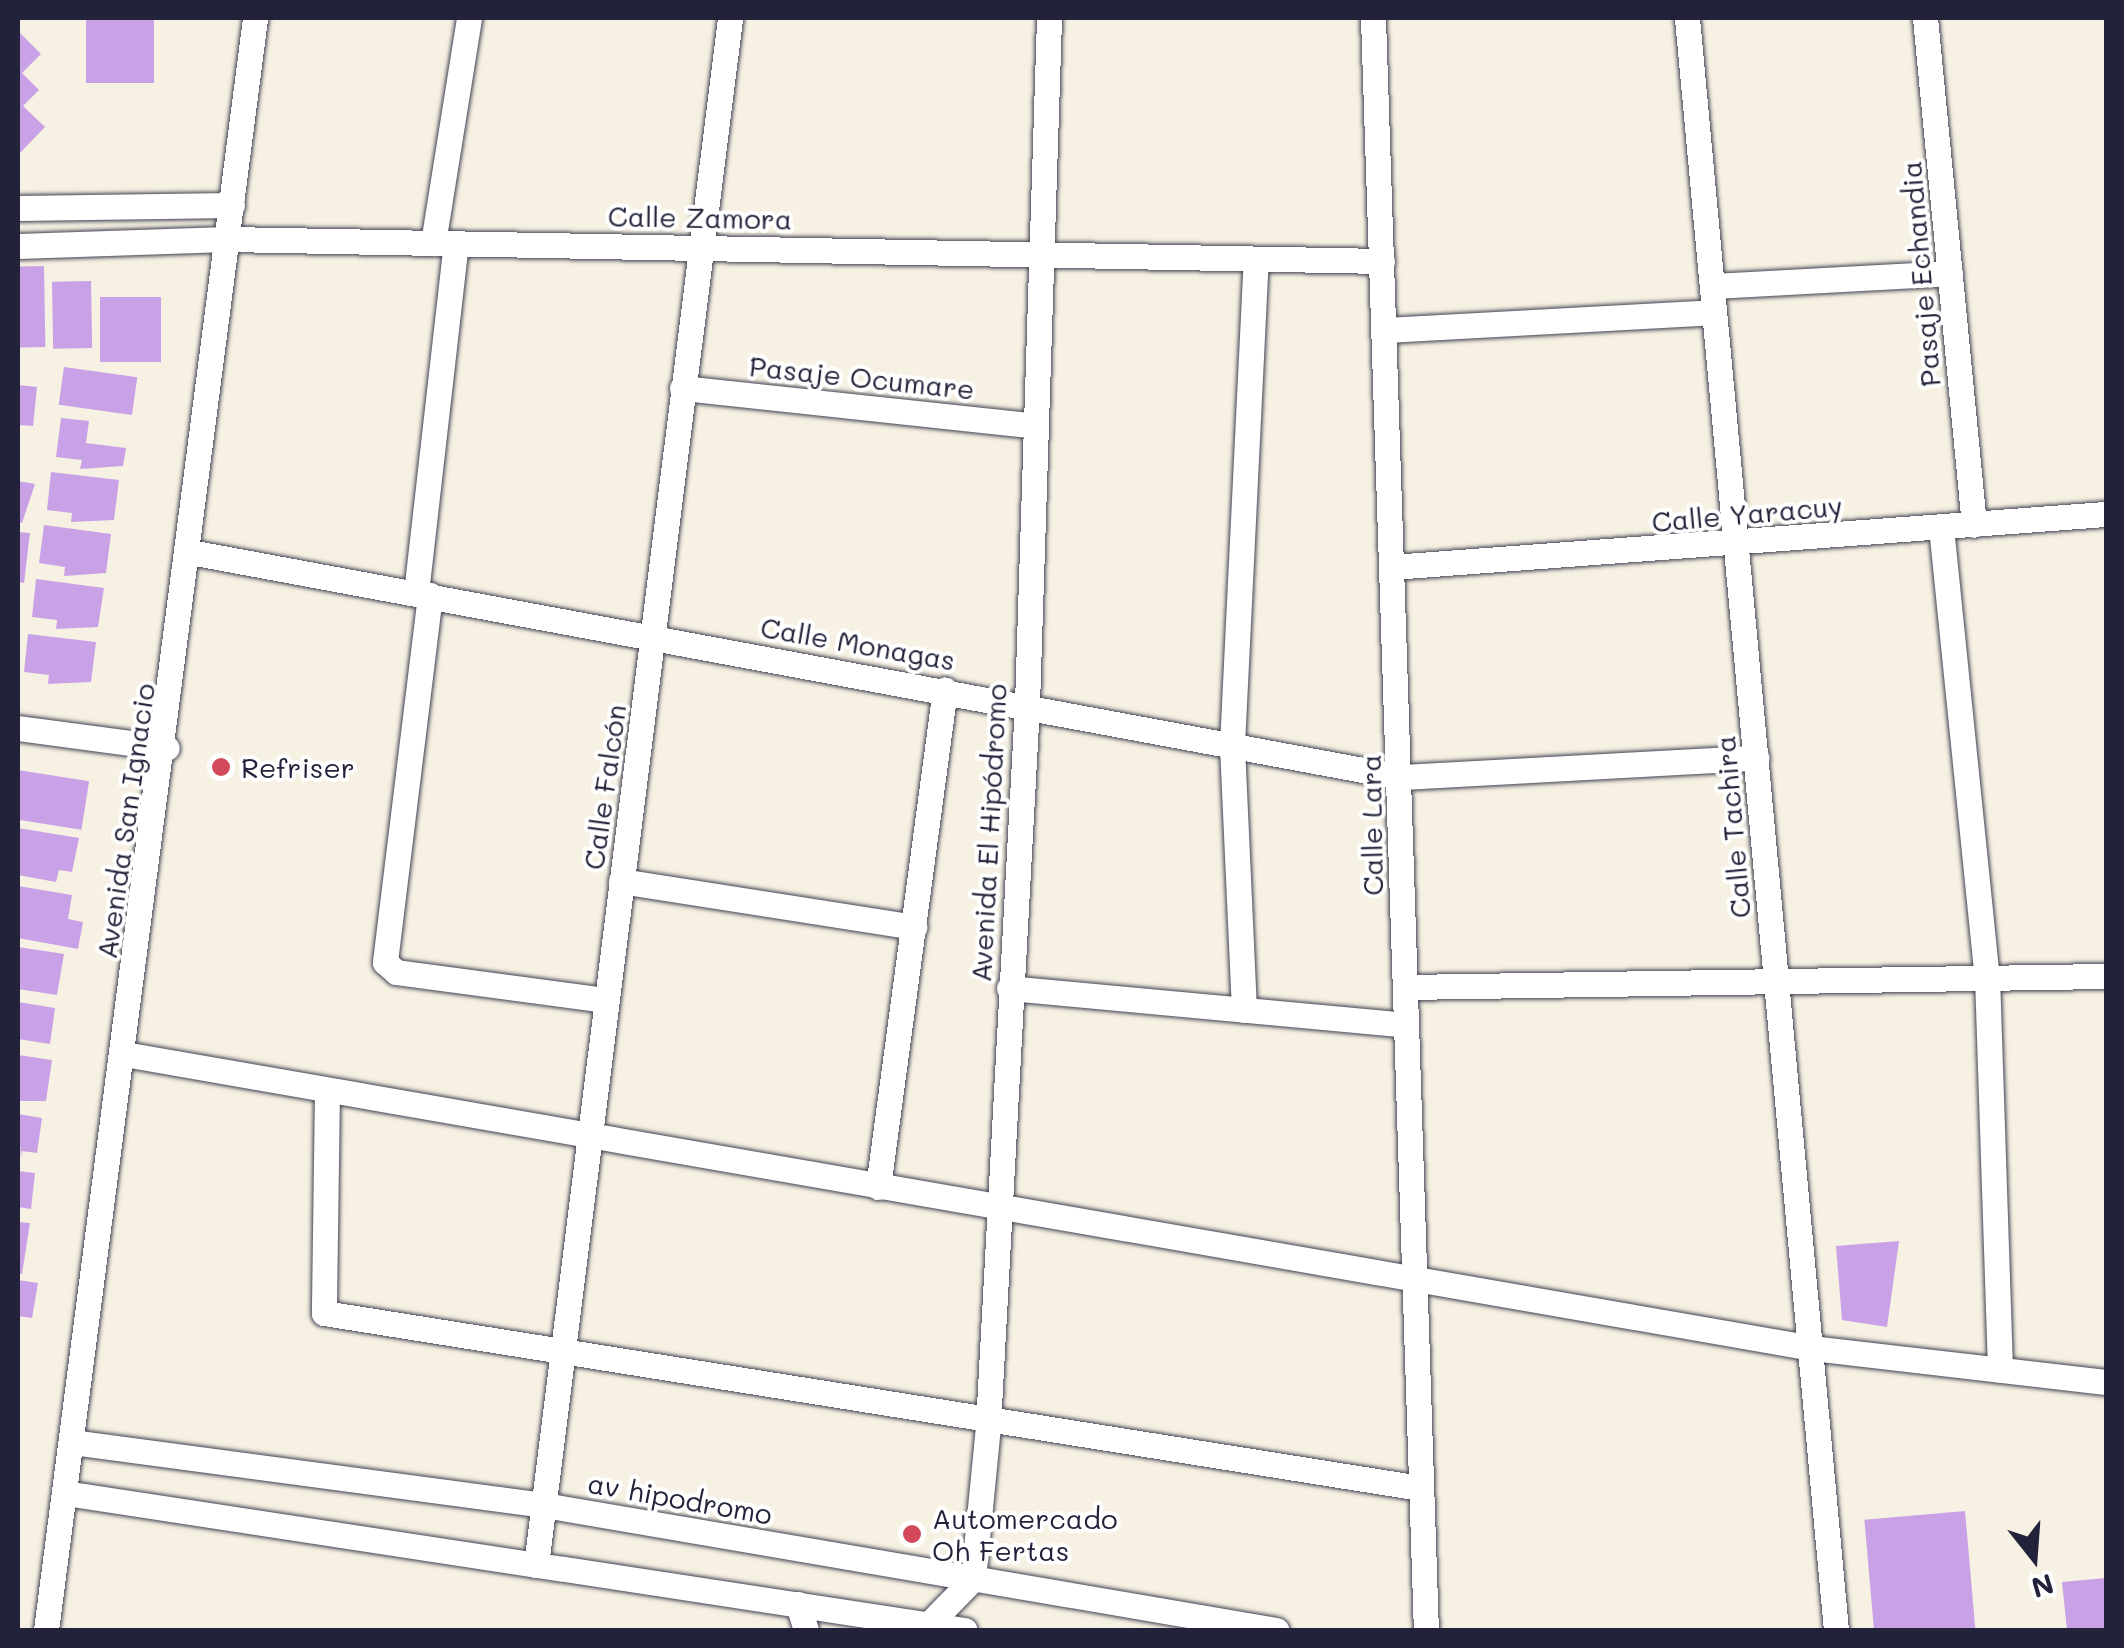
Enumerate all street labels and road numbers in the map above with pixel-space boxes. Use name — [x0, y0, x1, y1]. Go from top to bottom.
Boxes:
street label: Pasaje Echandia — [1893, 160, 1947, 388]
street label: Calle Zamora — [607, 199, 793, 235]
street label: Pasaje Ocumare — [748, 348, 976, 406]
street label: Calle Yaracuy — [1650, 488, 1844, 538]
street label: Calle Monagas — [758, 609, 958, 677]
street label: Avenida San Ignacio — [89, 681, 161, 961]
street label: Avenida El Hipódromo — [963, 683, 1013, 983]
street label: Calle Falcón — [576, 702, 632, 872]
street label: Calle Tachira — [1707, 734, 1757, 920]
street label: Calle Lara — [1353, 754, 1389, 896]
street label: av hipodromo — [585, 1465, 775, 1531]

